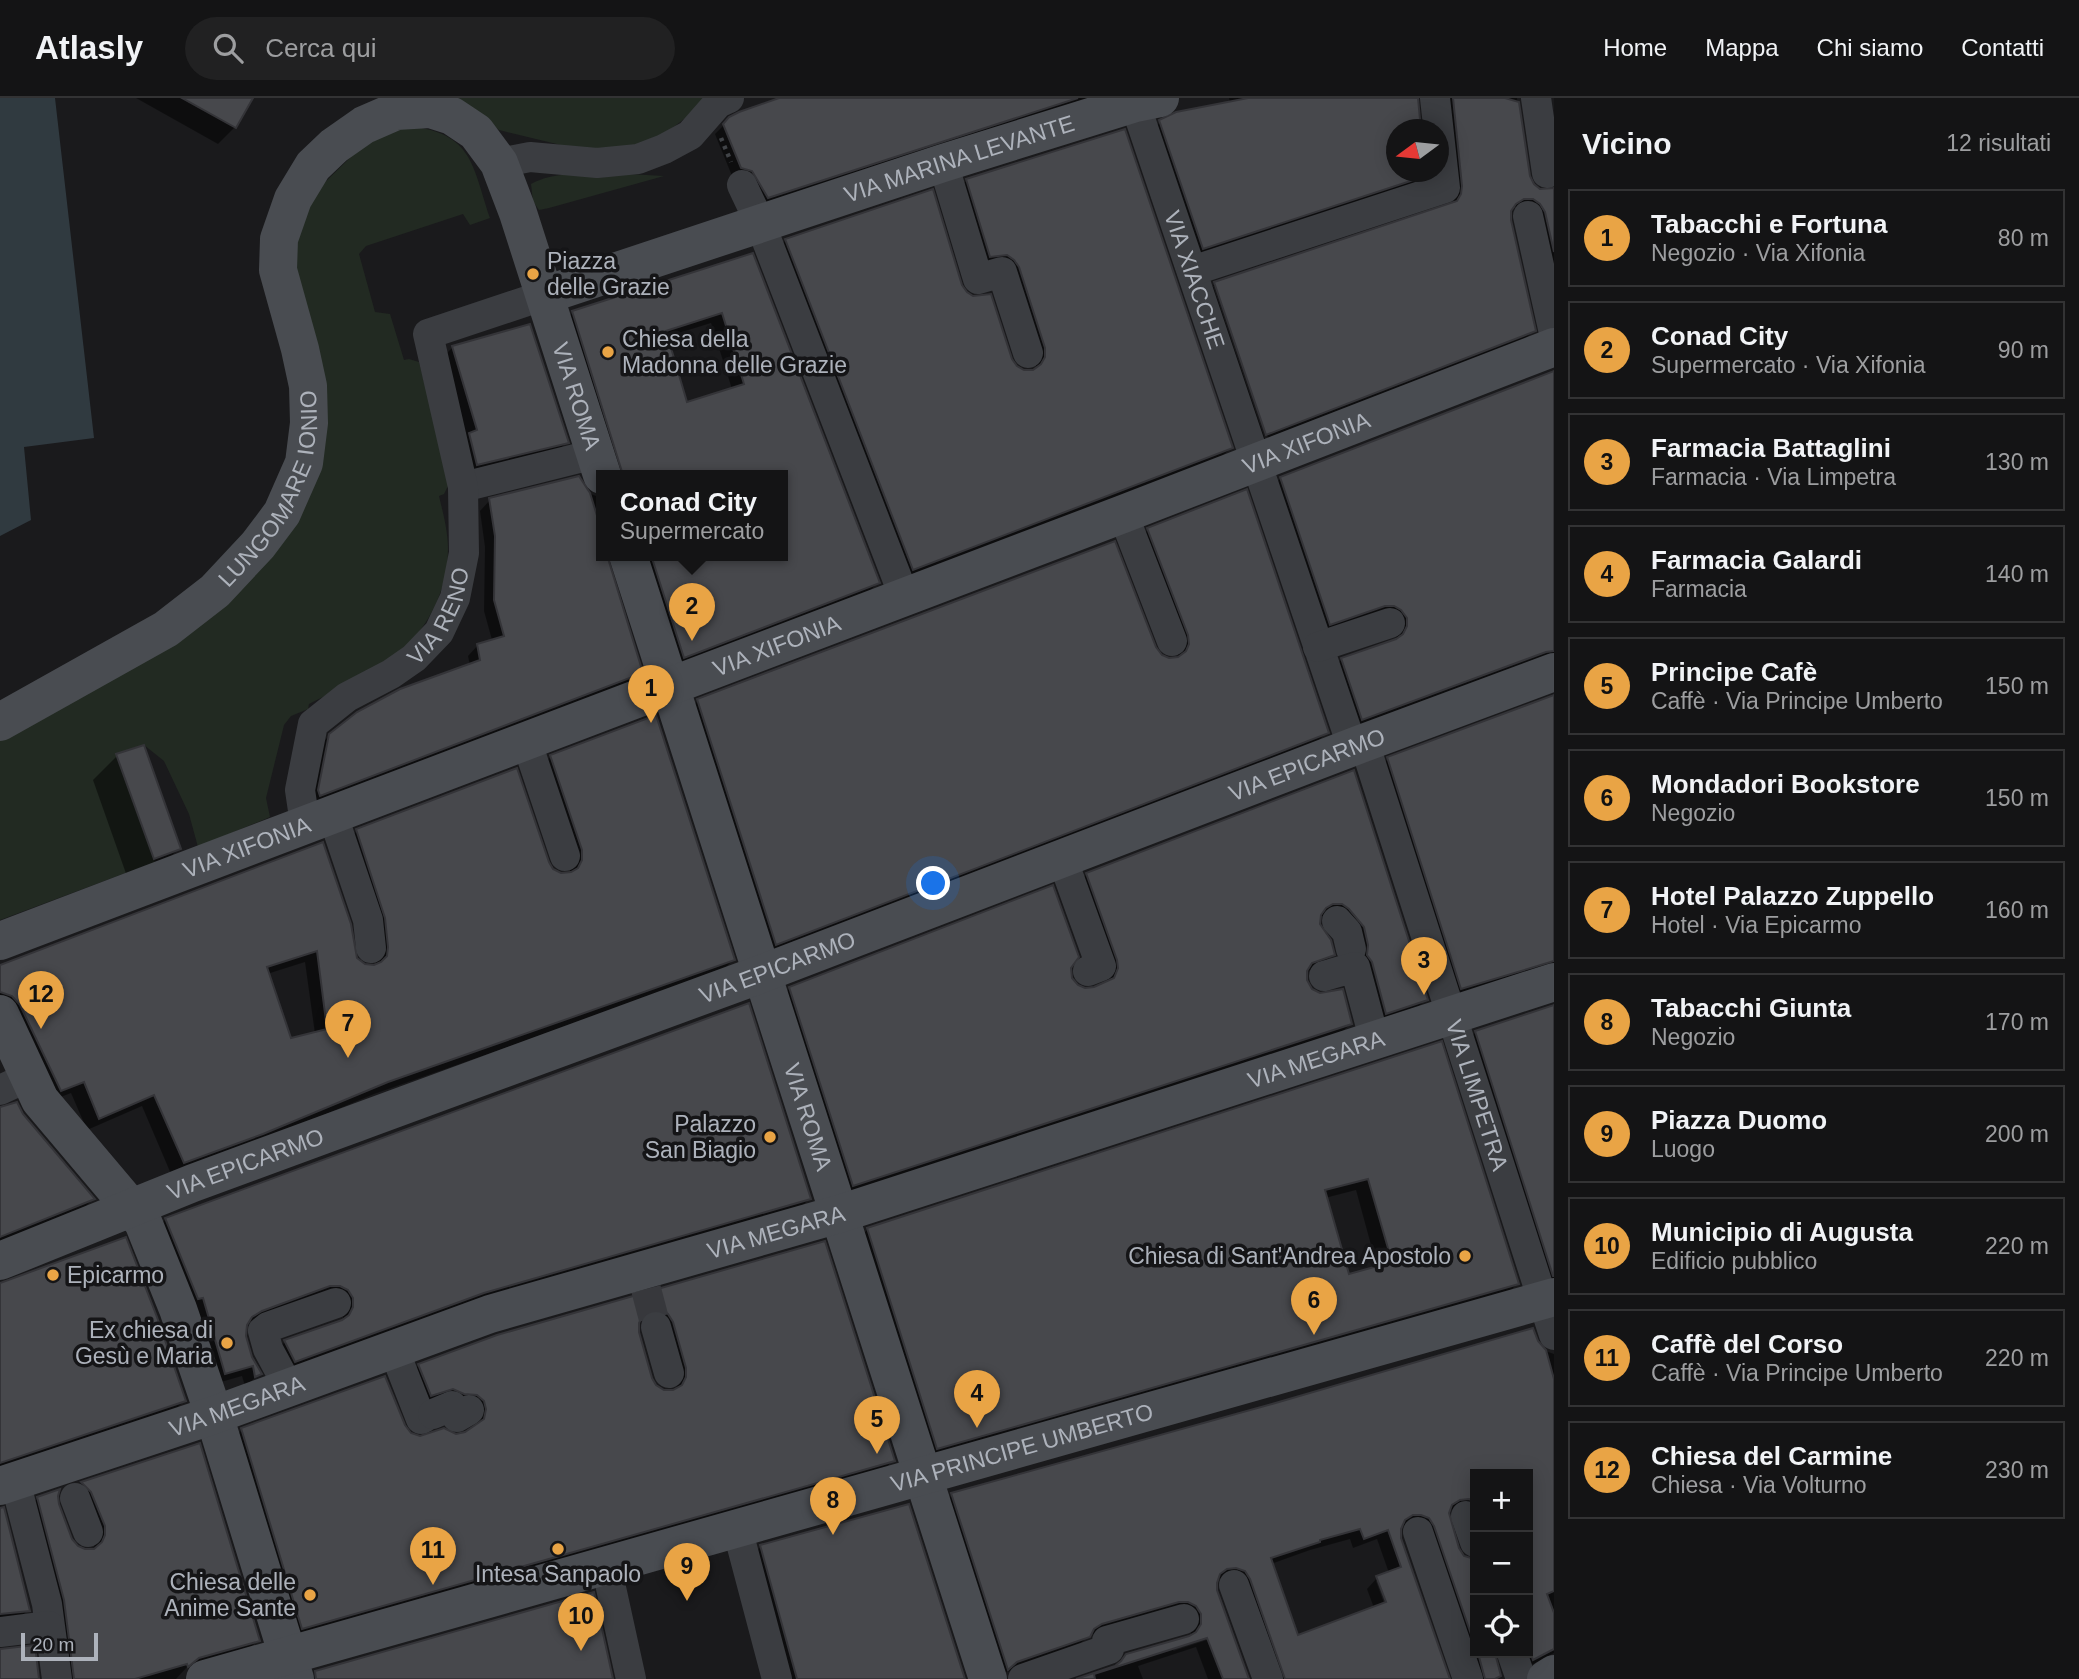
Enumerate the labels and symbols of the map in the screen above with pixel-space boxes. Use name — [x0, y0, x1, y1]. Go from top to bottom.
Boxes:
street label: VIA MARINA LEVANTE — [841, 110, 1077, 208]
north arrow — [1386, 119, 1449, 182]
street label: VIA XIACCHE — [1159, 207, 1230, 352]
place label: Piazza delle Grazie — [547, 248, 670, 300]
marker: Piazza delle Grazie — [525, 266, 541, 282]
place label: Chiesa della Madonna delle Grazie — [622, 326, 847, 378]
street label: VIA ROMA — [547, 339, 606, 454]
marker: Chiesa della Madonna delle Grazie — [600, 344, 616, 360]
street label: LUNGOMARE IONIO — [213, 390, 322, 592]
street label: VIA XIFONIA — [1239, 406, 1374, 479]
street label: VIA RENO — [402, 565, 474, 670]
pin: 2 — [669, 583, 715, 641]
street label: VIA XIFONIA — [709, 609, 845, 682]
pin: 1 — [628, 665, 674, 723]
street label: VIA EPICARMO — [1225, 723, 1388, 806]
street label: VIA XIFONIA — [179, 811, 315, 883]
your location — [916, 866, 950, 900]
street label: VIA EPICARMO — [696, 926, 859, 1009]
pin: 3 — [1401, 937, 1447, 995]
pin: 12 — [18, 971, 64, 1029]
pin: 7 — [325, 1000, 371, 1058]
street label: VIA LIMPETRA — [1441, 1016, 1514, 1175]
street label: VIA MEGARA — [1245, 1025, 1388, 1093]
street label: VIA ROMA — [779, 1060, 838, 1174]
place label: Palazzo San Biagio — [645, 1111, 756, 1163]
street label: VIA EPICARMO — [163, 1123, 327, 1205]
marker: Palazzo San Biagio — [762, 1129, 778, 1145]
street label: VIA MEGARA — [704, 1200, 849, 1264]
place label: Chiesa di Sant'Andrea Apostolo — [1128, 1243, 1451, 1269]
marker: Chiesa di Sant'Andrea Apostolo — [1457, 1248, 1473, 1264]
place label: Epicarmo — [67, 1262, 164, 1288]
marker: Epicarmo — [45, 1267, 61, 1283]
pin: 6 — [1291, 1277, 1337, 1335]
place label: Ex chiesa di Gesù e Maria — [75, 1317, 213, 1369]
marker: Ex chiesa di Gesù e Maria — [219, 1335, 235, 1351]
street label: VIA MEGARA — [166, 1370, 309, 1442]
pin: 4 — [954, 1370, 1000, 1428]
pin: 5 — [854, 1396, 900, 1454]
street label: VIA PRINCIPE UMBERTO — [888, 1398, 1156, 1497]
pin: 8 — [810, 1477, 856, 1535]
pin: 11 — [410, 1527, 456, 1585]
marker: Intesa Sanpaolo — [550, 1541, 566, 1557]
pin: 9 — [664, 1543, 710, 1601]
place label: Intesa Sanpaolo — [475, 1561, 641, 1587]
place label: Chiesa delle Anime Sante — [164, 1569, 296, 1621]
marker: Chiesa delle Anime Sante — [302, 1587, 318, 1603]
pin: 10 — [558, 1593, 604, 1651]
scale bar — [21, 1630, 98, 1662]

